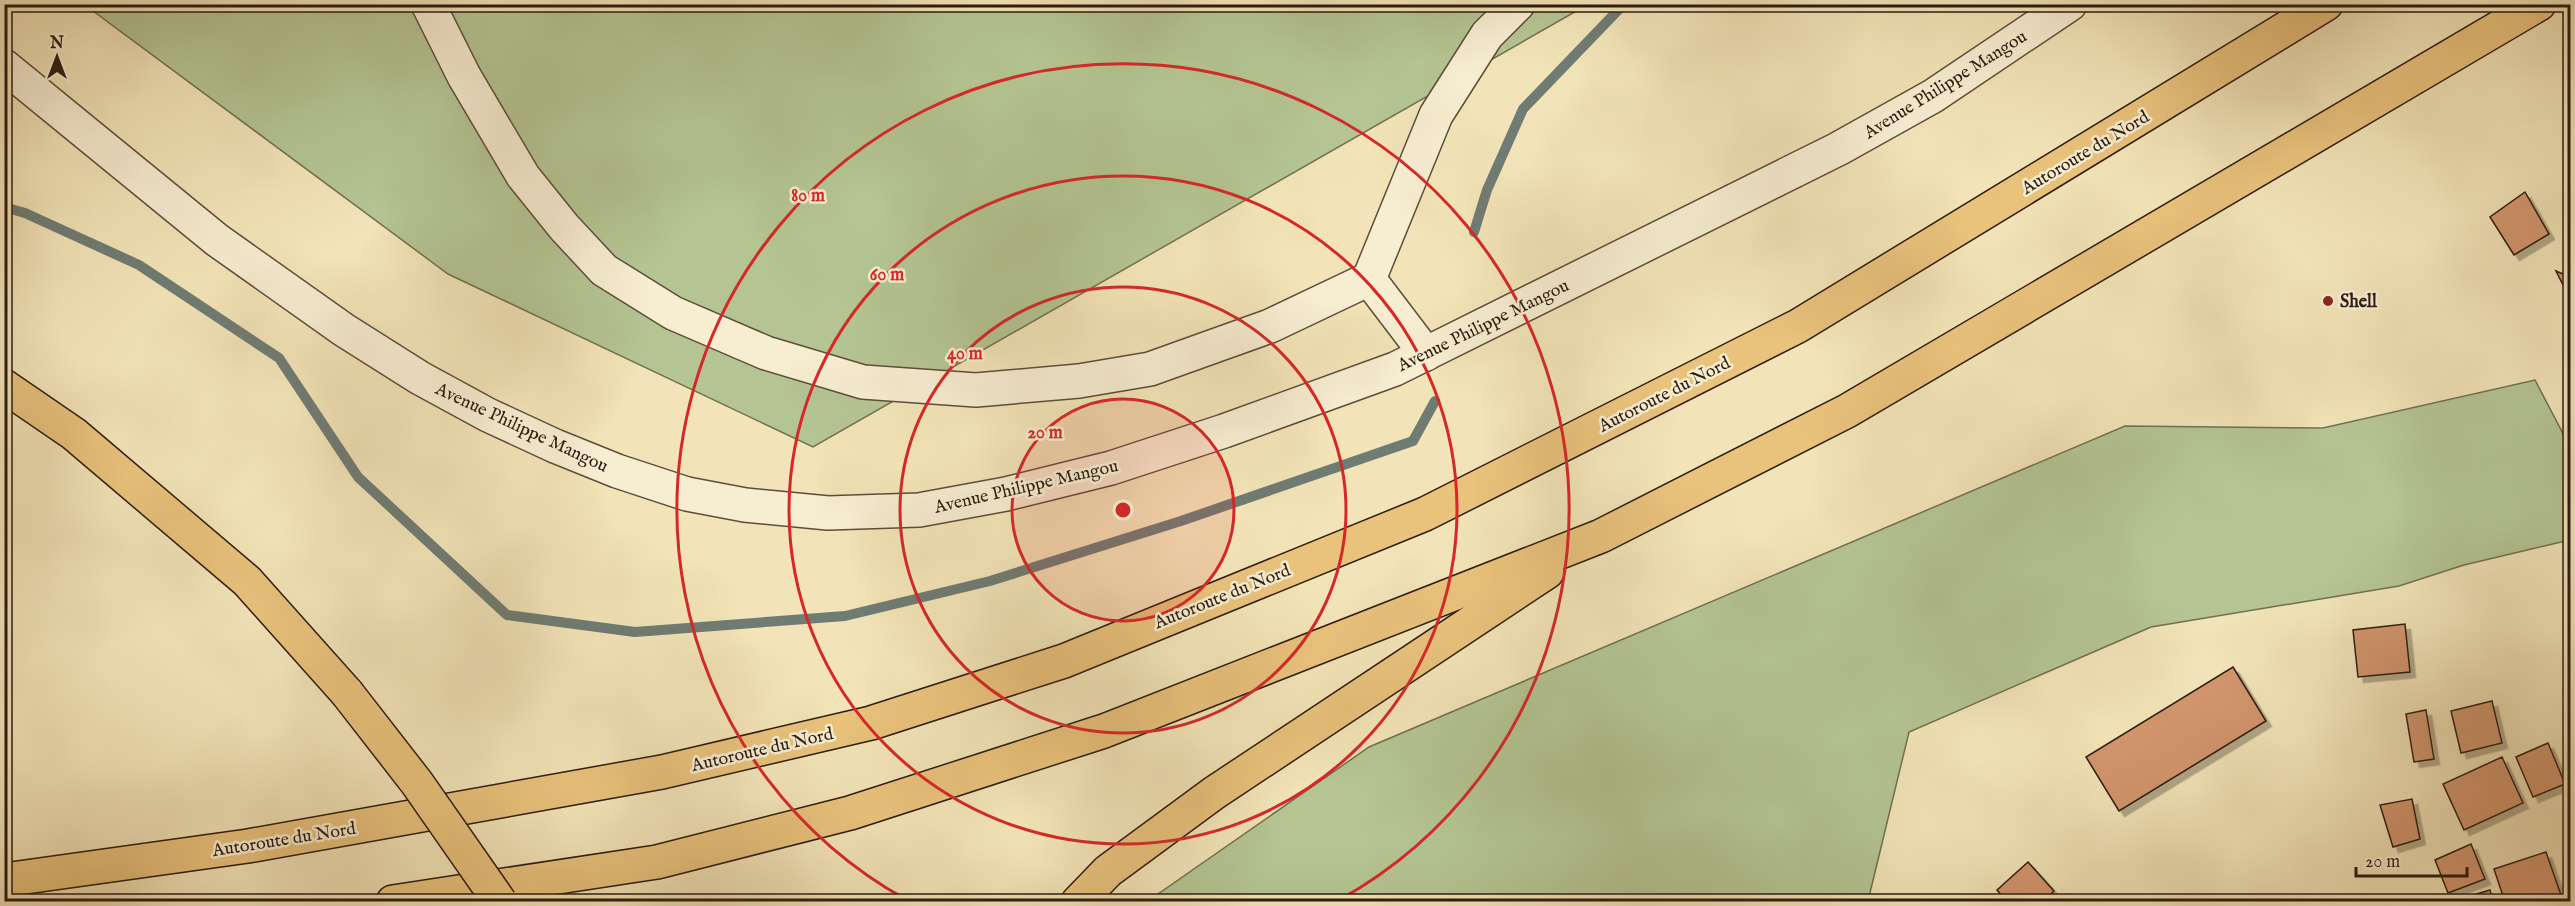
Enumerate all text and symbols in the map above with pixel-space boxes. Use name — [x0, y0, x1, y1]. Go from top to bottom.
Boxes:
street label: Avenue Philippe Mangou — [1859, 26, 2032, 145]
north arrow — [27, 27, 87, 87]
text: N — [49, 34, 64, 54]
street label: Autoroute du Nord — [2017, 106, 2154, 201]
text: 80 m — [791, 185, 825, 208]
text: 60 m — [870, 264, 904, 287]
street label: Avenue Philippe Mangou — [1393, 275, 1573, 378]
place label: Shell — [2340, 291, 2378, 314]
marker: Shell — [2321, 294, 2335, 308]
text: 40 m — [947, 343, 983, 366]
street label: Autoroute du Nord — [1594, 352, 1735, 439]
street label: Avenue Philippe Mangou — [430, 378, 611, 479]
text: 20 m — [1027, 422, 1063, 445]
street label: Avenue Philippe Mangou — [931, 455, 1121, 520]
centre of rings — [1113, 500, 1133, 520]
street label: Autoroute du Nord — [1150, 559, 1294, 636]
street label: Autoroute du Nord — [688, 723, 836, 778]
street label: Autoroute du Nord — [210, 818, 358, 863]
scale bar — [2356, 840, 2467, 878]
text: 20 m — [2365, 851, 2400, 874]

